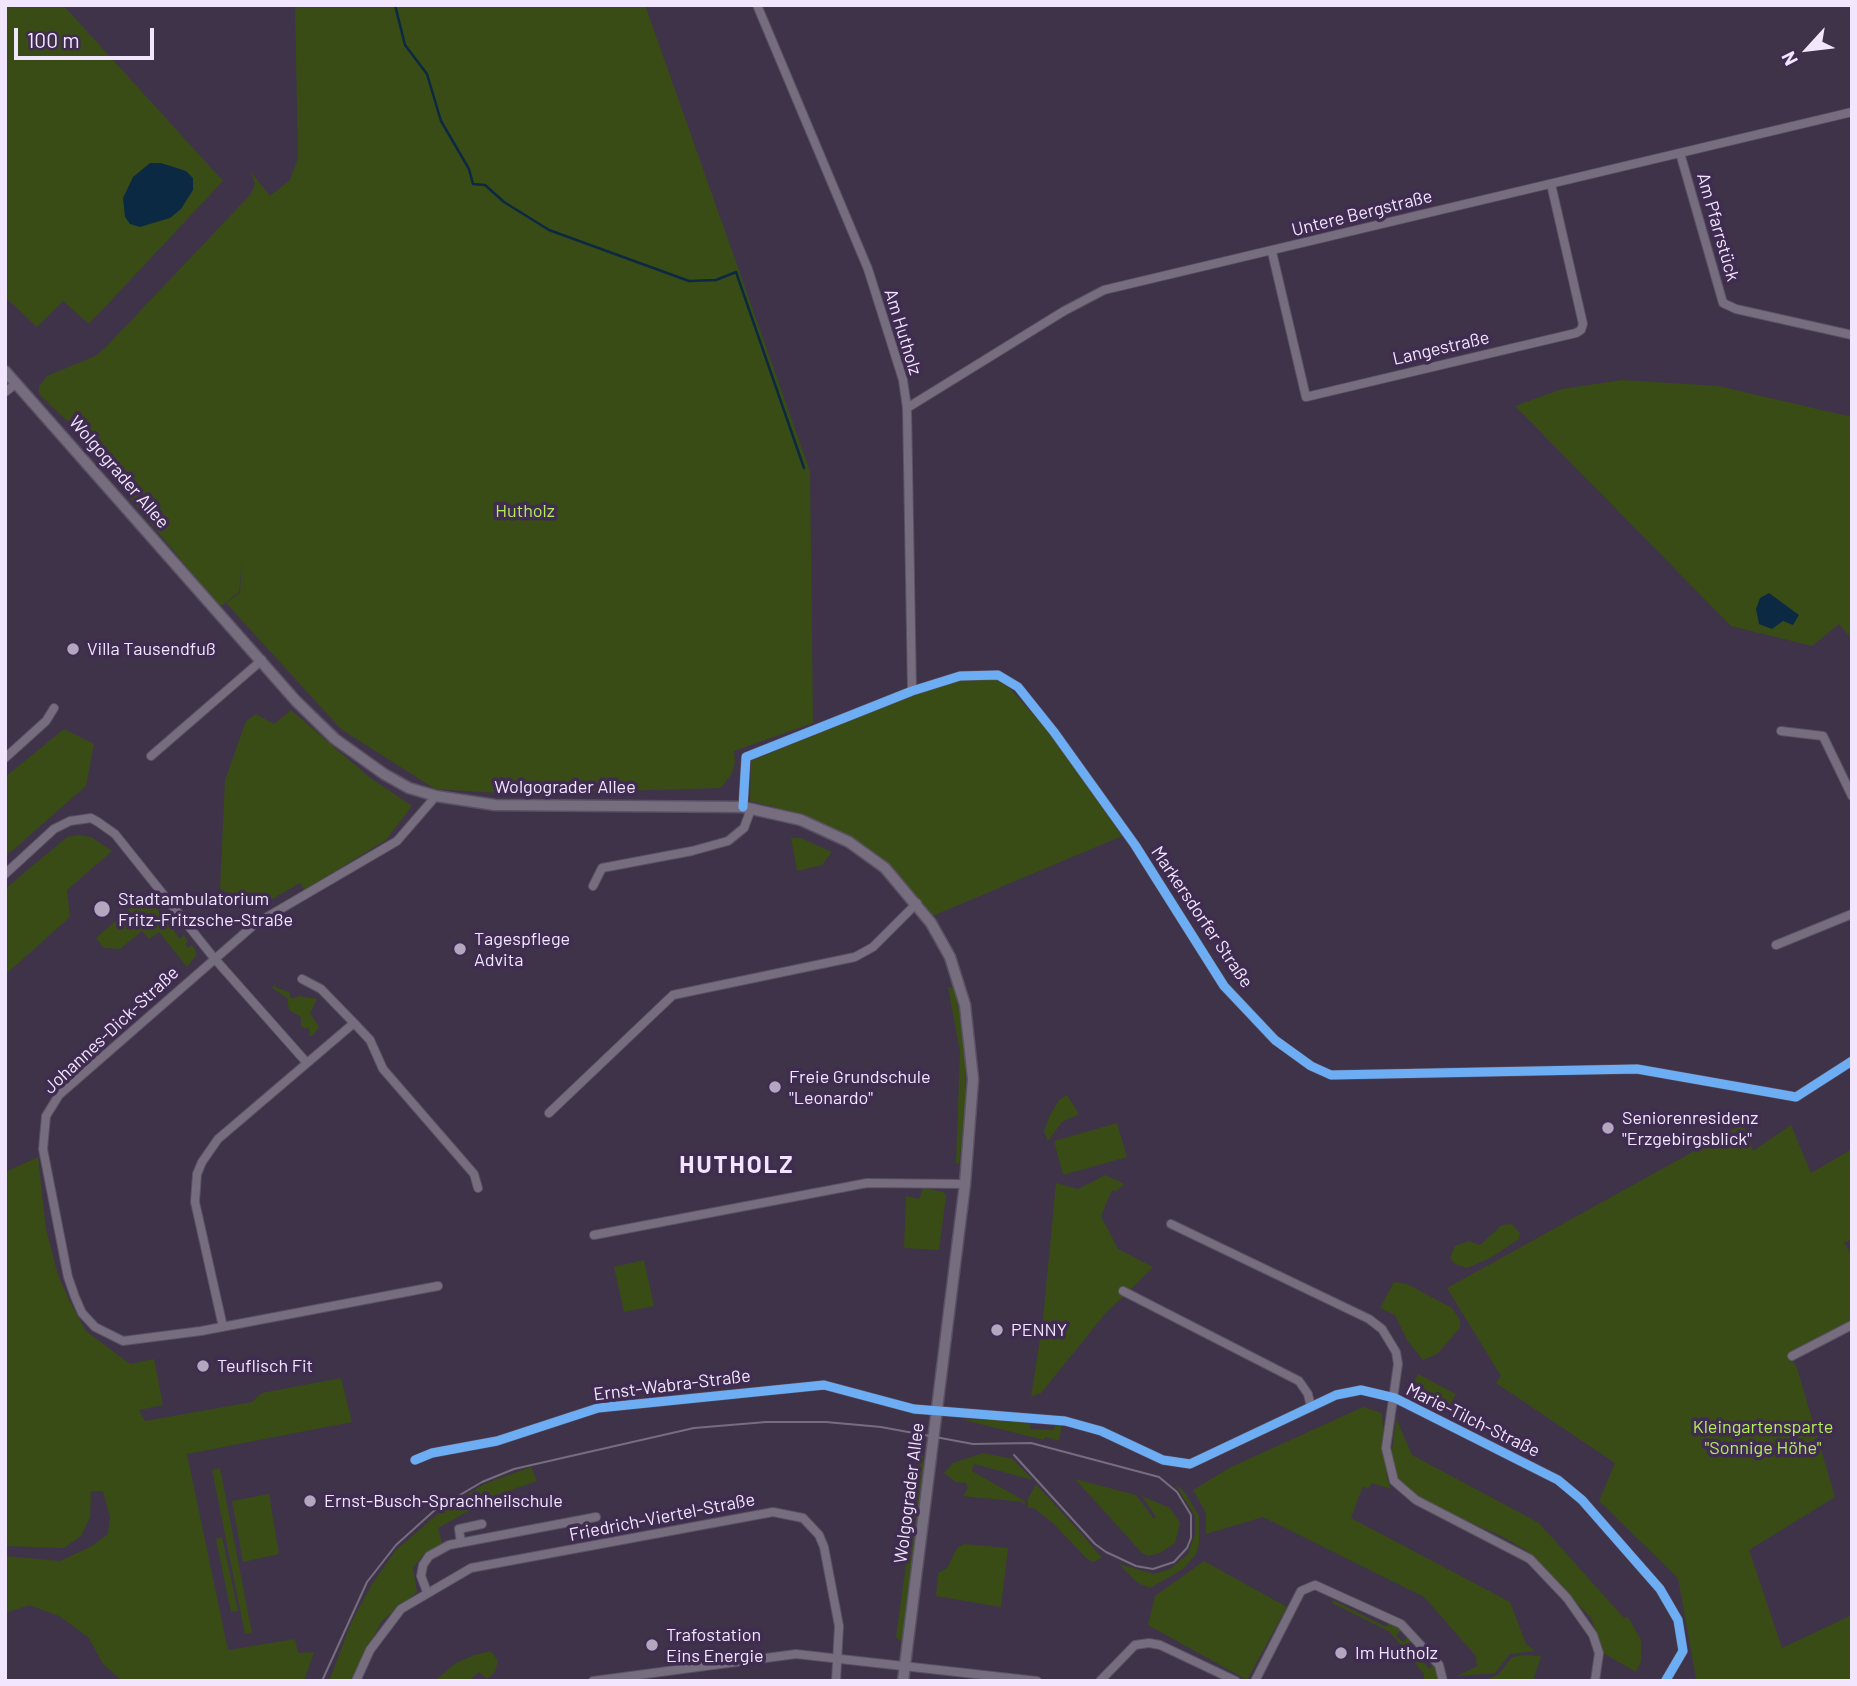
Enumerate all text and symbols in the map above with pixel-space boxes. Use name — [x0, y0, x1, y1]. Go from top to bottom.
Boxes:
scale bar — [18, 14, 158, 58]
north arrow — [1773, 14, 1843, 84]
text: 100 m — [27, 27, 80, 52]
text: N — [1776, 48, 1802, 70]
street label: Am Pfarrstück — [1692, 170, 1744, 284]
street label: Untere Bergstraße — [1289, 185, 1435, 241]
street label: Am Hutholz — [880, 286, 926, 378]
street label: Langestraße — [1390, 326, 1492, 370]
street label: Wolgograder Allee — [64, 411, 174, 533]
park label: Hutholz — [495, 500, 555, 522]
place label: Villa Tausendfuß — [87, 638, 216, 660]
marker: Villa Tausendfuß — [65, 641, 81, 657]
street label: Wolgograder Allee — [494, 776, 636, 798]
street label: Markersdorfer Straße — [1147, 842, 1257, 992]
place label: Stadtambulatorium Fritz-Fritzsche-Straße — [118, 888, 293, 930]
marker: Stadtambulatorium Fritz-Fritzsche-Straße — [92, 899, 112, 919]
place label: Tagespflege Advita — [474, 928, 570, 970]
marker: Tagespflege Advita — [452, 941, 468, 957]
street label: Johannes-Dick-Straße — [39, 962, 183, 1098]
place label: Freie Grundschule "Leonardo" — [789, 1066, 931, 1108]
marker: Freie Grundschule "Leonardo" — [767, 1079, 783, 1095]
place label: Seniorenresidenz "Erzgebirgsblick" — [1622, 1107, 1758, 1150]
marker: Seniorenresidenz "Erzgebirgsblick" — [1600, 1120, 1616, 1136]
district label: HUTHOLZ — [680, 1151, 794, 1179]
place label: PENNY — [1011, 1319, 1067, 1341]
marker: PENNY — [989, 1322, 1005, 1338]
place label: Teuflisch Fit — [217, 1355, 313, 1377]
marker: Teuflisch Fit — [195, 1358, 211, 1374]
street label: Ernst-Wabra-Straße — [592, 1365, 752, 1405]
street label: Marie-Tilch-Straße — [1403, 1378, 1543, 1462]
park label: Kleingartensparte "Sonnige Höhe" — [1693, 1416, 1833, 1458]
street label: Wolgograder Allee — [890, 1421, 928, 1565]
street label: Friedrich-Viertel-Straße — [567, 1488, 757, 1546]
place label: Ernst-Busch-Sprachheilschule — [324, 1490, 563, 1512]
marker: Ernst-Busch-Sprachheilschule — [302, 1493, 318, 1509]
place label: Trafostation Eins Energie — [666, 1624, 764, 1666]
marker: Trafostation Eins Energie — [644, 1637, 660, 1653]
place label: Im Hutholz — [1355, 1642, 1438, 1664]
marker: Im Hutholz — [1333, 1645, 1349, 1661]

